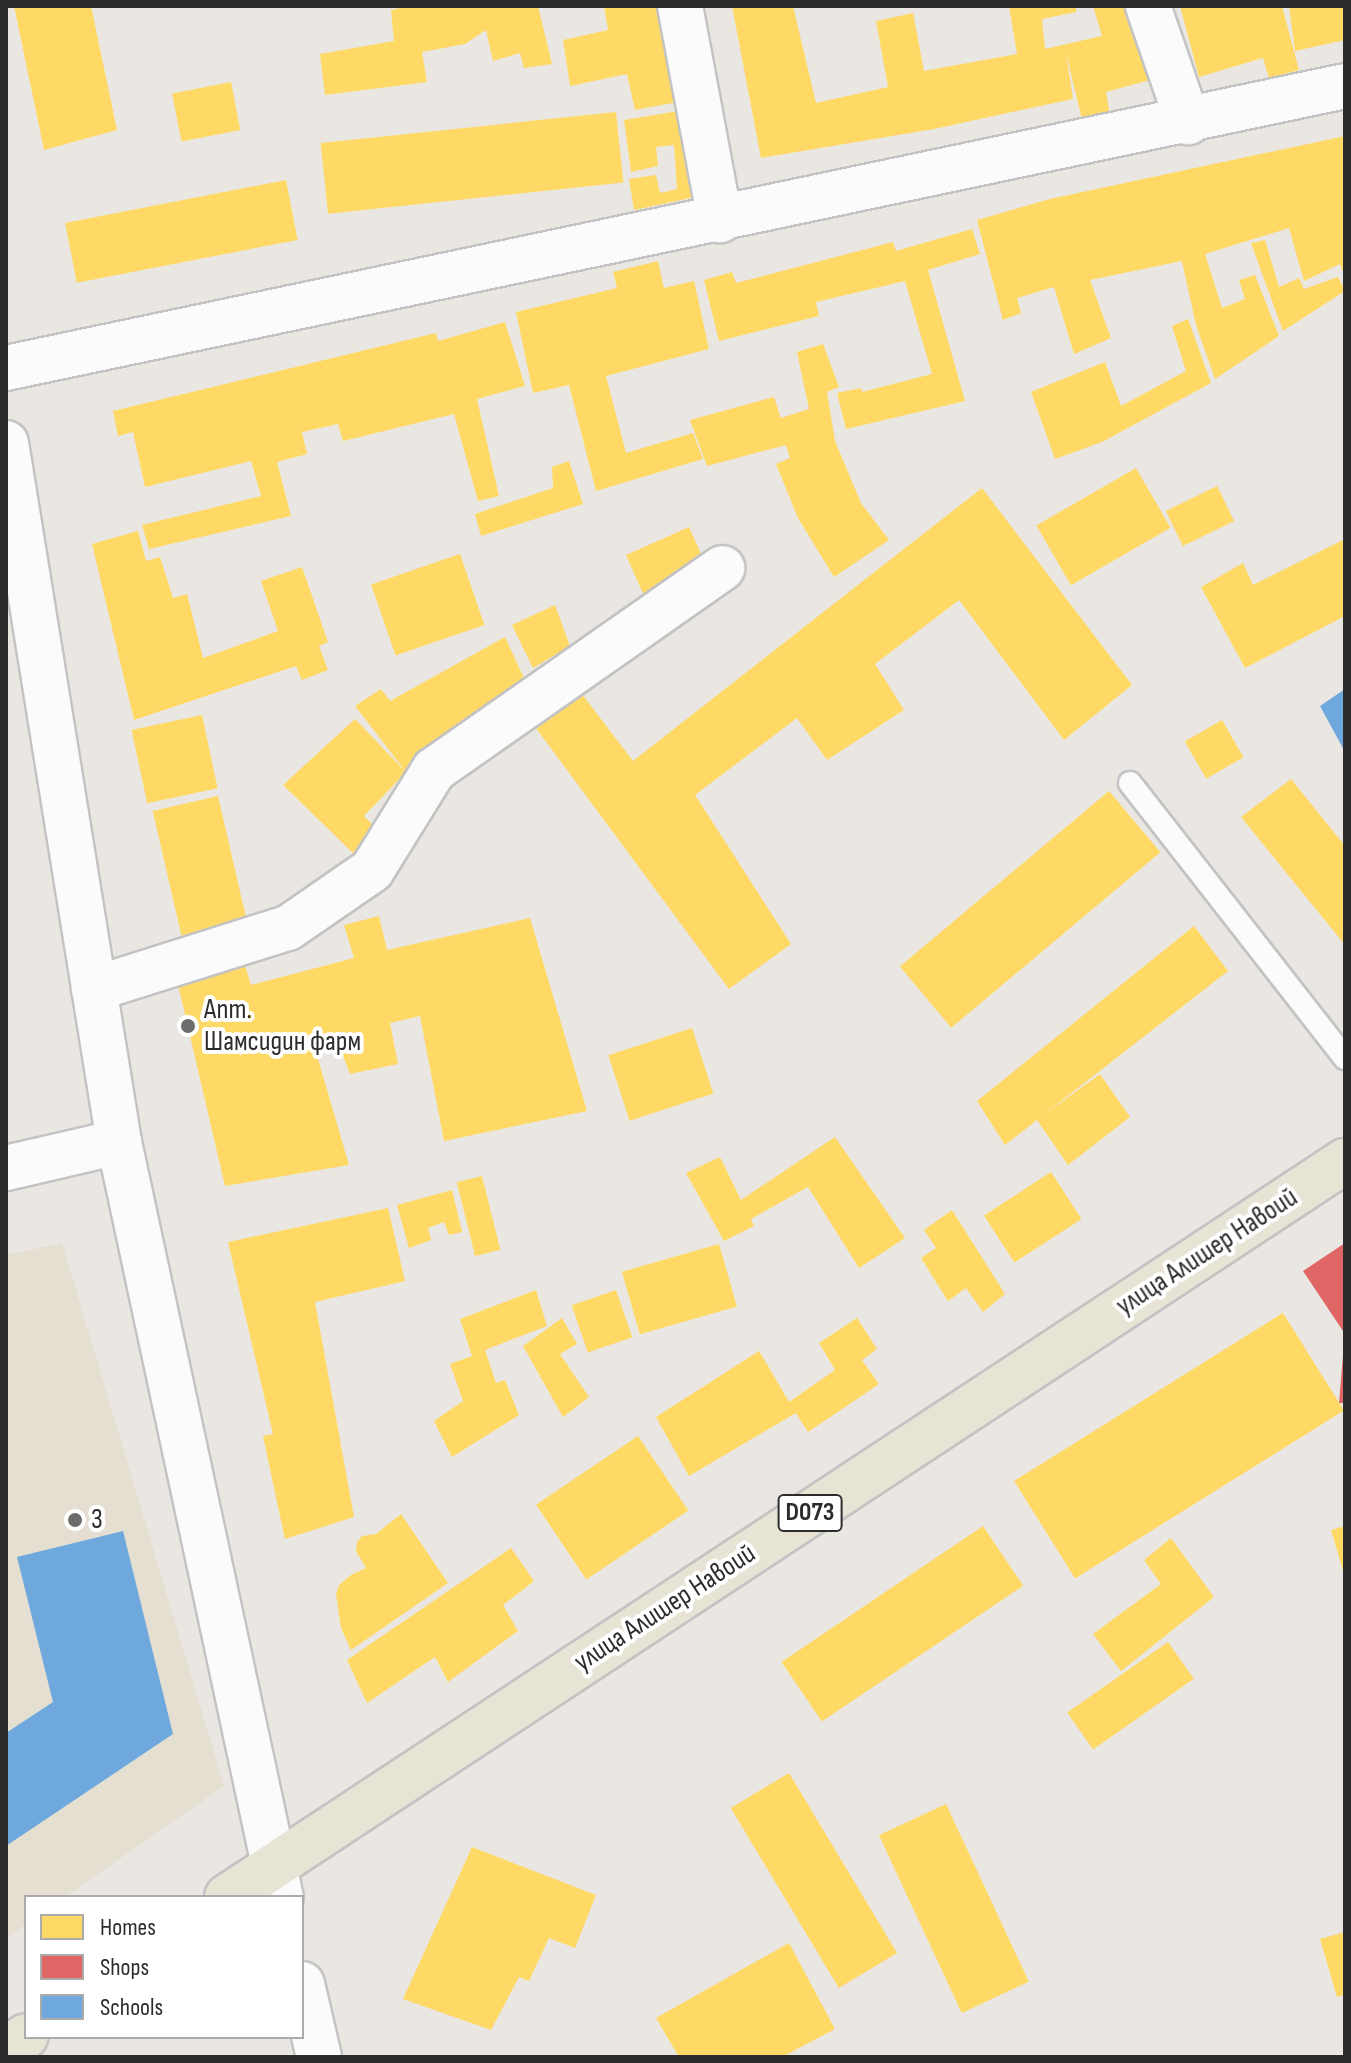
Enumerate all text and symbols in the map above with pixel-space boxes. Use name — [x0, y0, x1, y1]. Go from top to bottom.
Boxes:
place label: Апт. Шамсидин фарм — [204, 993, 361, 1059]
marker: Апт. Шамсидин фарм — [179, 1017, 197, 1035]
street label: улица Алишер Навоий — [1110, 1181, 1304, 1323]
road number: D073 — [776, 1491, 844, 1535]
place label: 3 — [91, 1503, 103, 1537]
marker: 3 — [66, 1511, 84, 1529]
street label: улица Алишер Навоий — [568, 1537, 762, 1679]
legend — [24, 1895, 304, 2039]
text: Homes — [100, 1913, 156, 1942]
text: Shops — [100, 1953, 149, 1982]
text: Schools — [100, 1993, 163, 2022]

